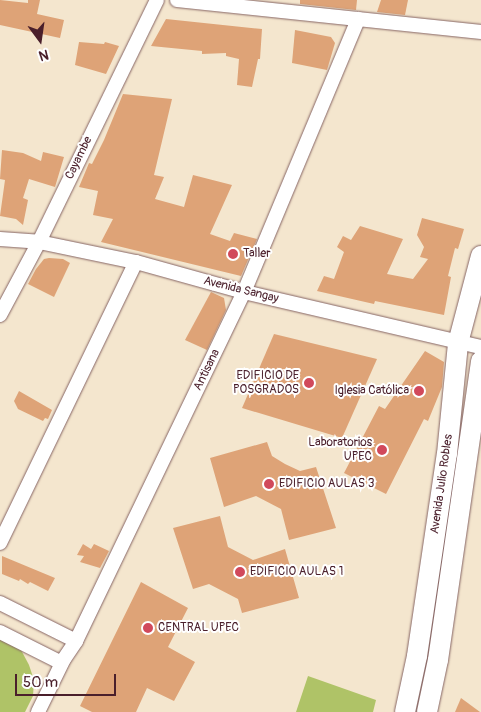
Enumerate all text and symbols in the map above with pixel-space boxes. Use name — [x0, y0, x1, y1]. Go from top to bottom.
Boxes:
north arrow — [15, 15, 65, 65]
text: N — [37, 46, 50, 64]
street label: Cayambe — [62, 134, 96, 182]
place label: Taller — [243, 247, 270, 261]
marker: Taller — [227, 248, 239, 260]
street label: Avenida Sangay — [202, 274, 280, 306]
street label: Antisana — [191, 347, 223, 393]
place label: EDIFICIO DE POSGRADOS — [233, 369, 299, 397]
marker: EDIFICIO DE POSGRADOS — [303, 377, 315, 389]
place label: Iglesia Católica — [334, 384, 409, 398]
marker: Iglesia Católica — [413, 385, 425, 397]
street label: Avenida Julio Robles — [428, 433, 456, 535]
place label: Laboratorios UPEC — [308, 436, 372, 464]
marker: Laboratorios UPEC — [376, 444, 388, 456]
place label: EDIFICIO AULAS 3 — [279, 477, 374, 491]
marker: EDIFICIO AULAS 3 — [263, 478, 275, 490]
place label: EDIFICIO AULAS 1 — [250, 565, 343, 579]
marker: EDIFICIO AULAS 1 — [234, 566, 246, 578]
place label: CENTRAL UPEC — [158, 621, 239, 635]
marker: CENTRAL UPEC — [142, 622, 154, 634]
scale bar — [18, 664, 119, 696]
text: 50 m — [23, 673, 58, 692]

